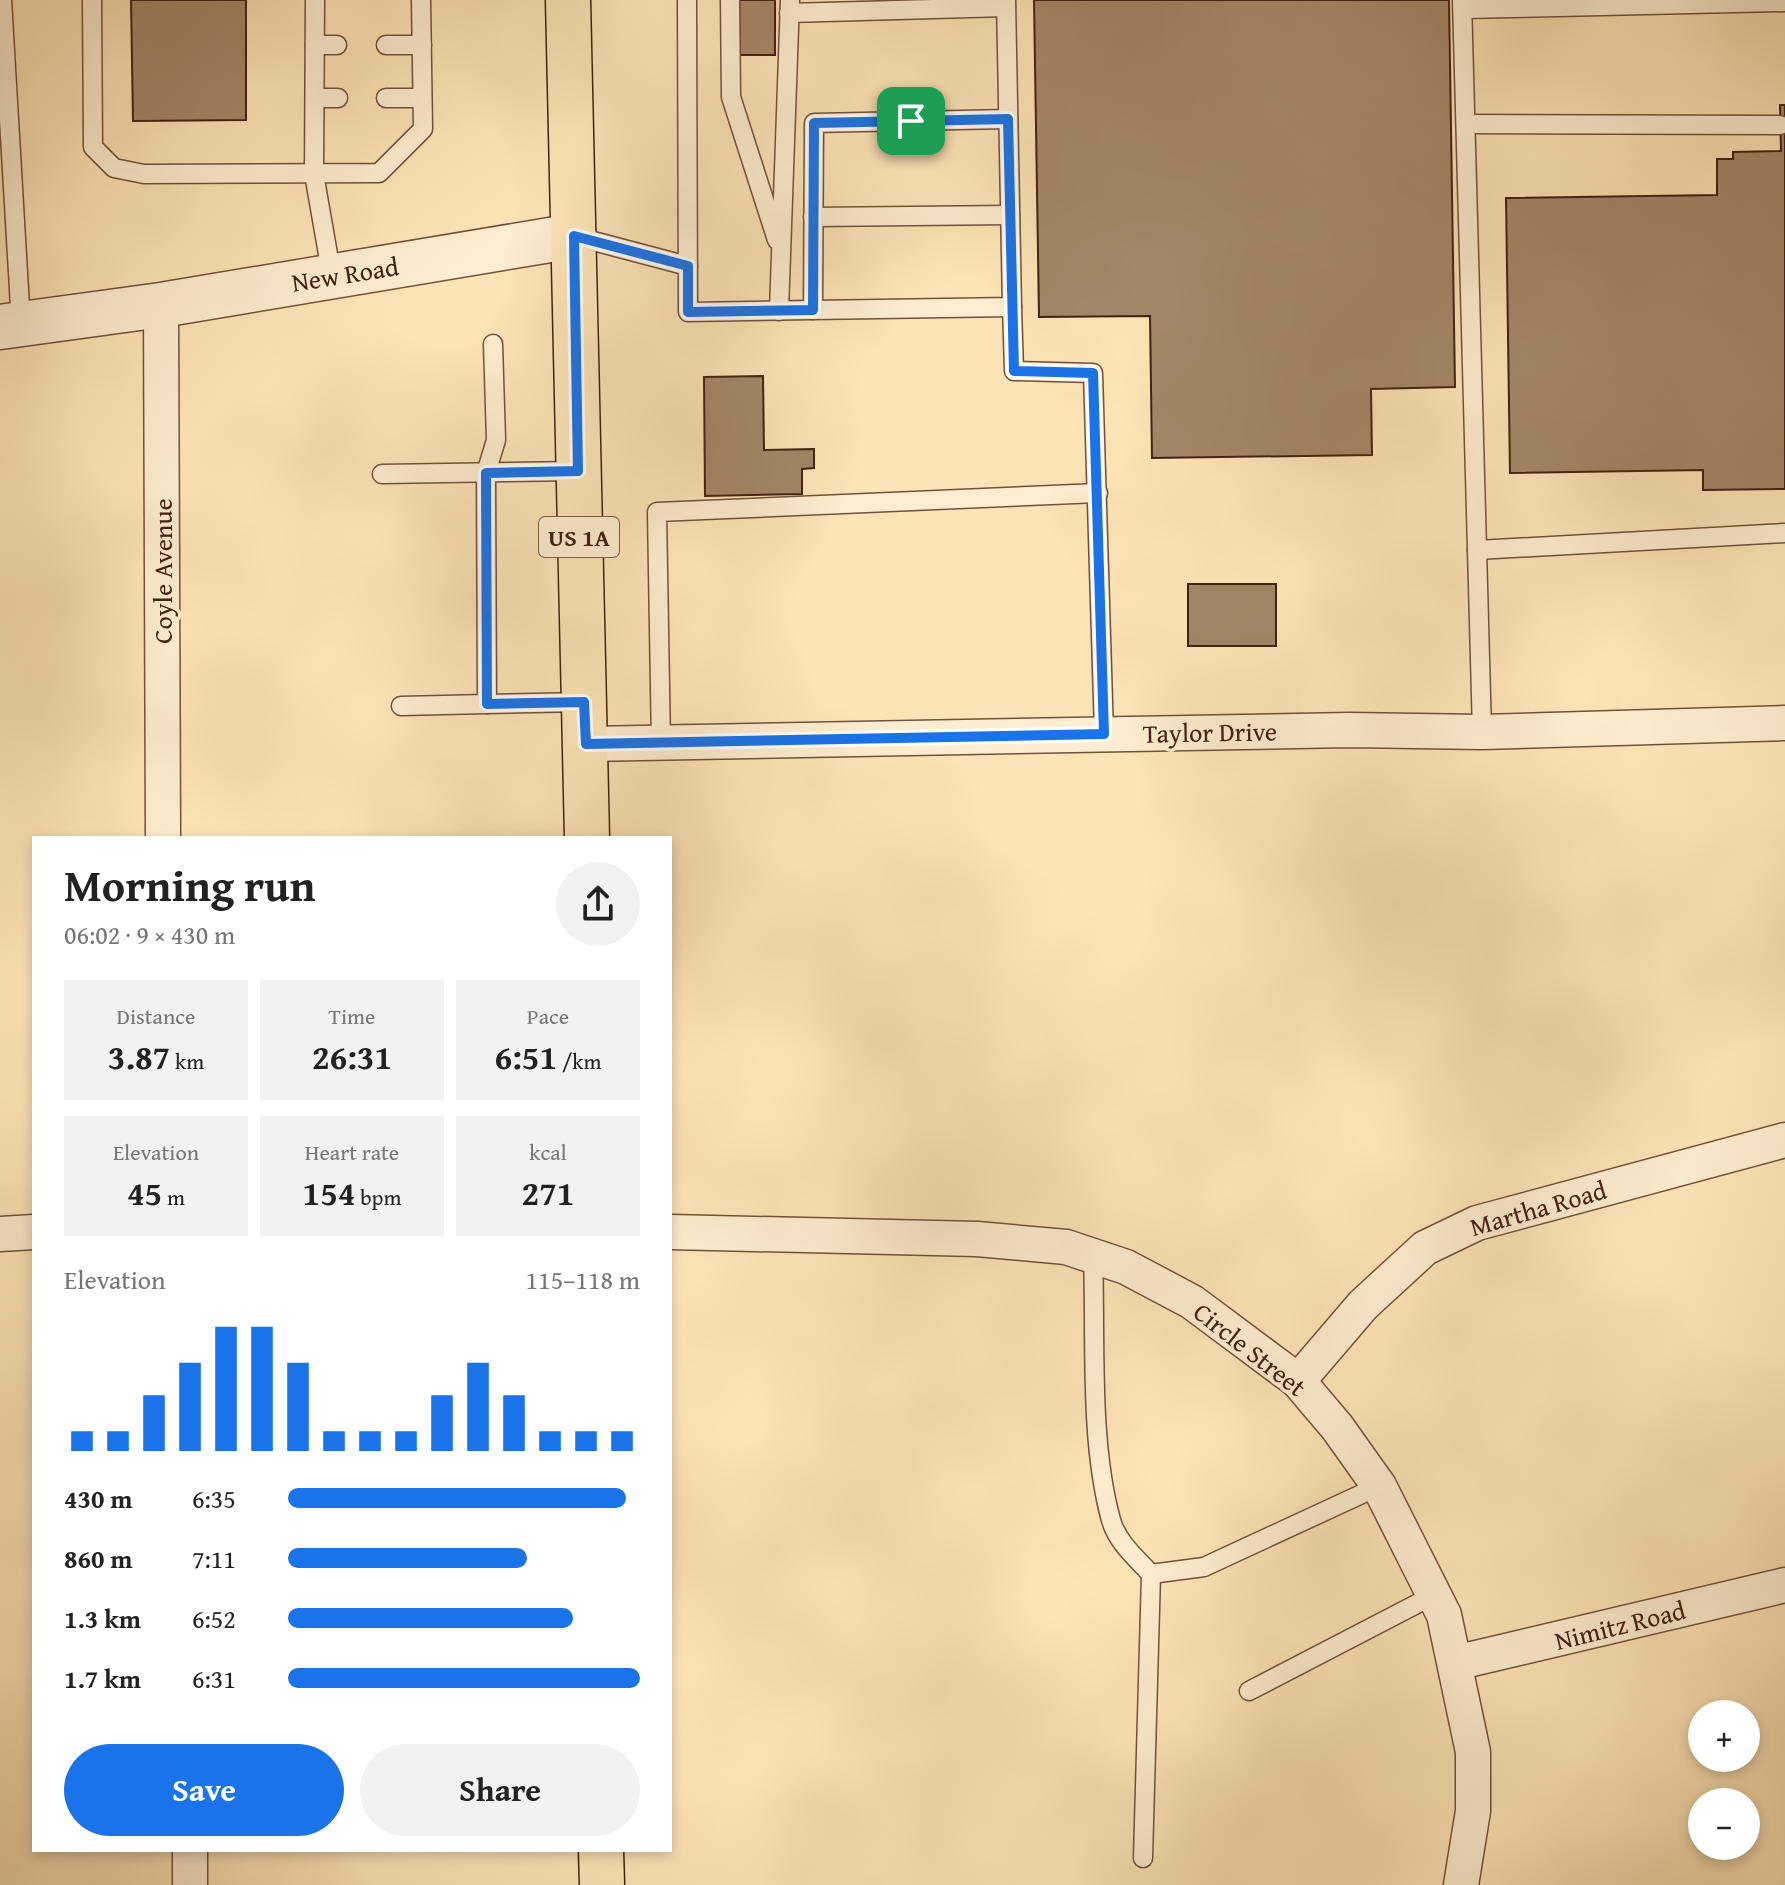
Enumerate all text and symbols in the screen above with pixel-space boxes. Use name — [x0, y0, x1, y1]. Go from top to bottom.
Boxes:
pin — [877, 87, 945, 155]
icon: arrive — [889, 99, 933, 143]
street label: New Road — [289, 246, 401, 302]
street label: Coyle Avenue — [143, 498, 182, 644]
road number: US 1A — [539, 517, 619, 557]
street label: Taylor Drive — [1143, 711, 1277, 753]
text: Morning run — [64, 853, 315, 917]
button: share — [556, 862, 640, 946]
text: 06:02 · 9 × 430 m — [64, 915, 235, 954]
text: Distance — [117, 1000, 195, 1032]
text: Time — [329, 1000, 375, 1032]
text: Pace — [527, 1000, 569, 1032]
text: 3.87 — [108, 1032, 170, 1081]
text: 26:31 — [312, 1032, 392, 1081]
text: 6:51 — [495, 1032, 557, 1081]
text: km — [170, 1045, 204, 1077]
text: /km — [557, 1045, 601, 1077]
text: Elevation — [113, 1136, 199, 1168]
text: Heart rate — [305, 1136, 399, 1168]
text: kcal — [529, 1136, 567, 1168]
text: 45 — [127, 1168, 162, 1217]
text: 154 — [303, 1168, 355, 1217]
text: 271 — [522, 1168, 574, 1217]
street label: Martha Road — [1465, 1170, 1611, 1246]
text: m — [162, 1181, 185, 1213]
text: bpm — [355, 1181, 401, 1213]
text: Elevation — [64, 1260, 166, 1299]
text: 115–118 m — [526, 1260, 640, 1299]
street label: Circle Street — [1185, 1292, 1315, 1406]
text: 430 m — [64, 1479, 132, 1518]
text: 6:35 — [192, 1479, 236, 1518]
text: 860 m — [64, 1539, 132, 1578]
text: 7:11 — [192, 1539, 236, 1578]
street label: Nimitz Road — [1551, 1590, 1690, 1660]
text: 1.3 km — [64, 1599, 141, 1638]
text: 6:52 — [192, 1599, 236, 1638]
text: 1.7 km — [64, 1659, 141, 1698]
text: 6:31 — [192, 1659, 236, 1698]
map controls — [1688, 1700, 1760, 1860]
button: + — [1688, 1700, 1760, 1772]
button: Save — [64, 1744, 344, 1836]
button: Share — [360, 1744, 640, 1836]
button: − — [1688, 1788, 1760, 1860]

